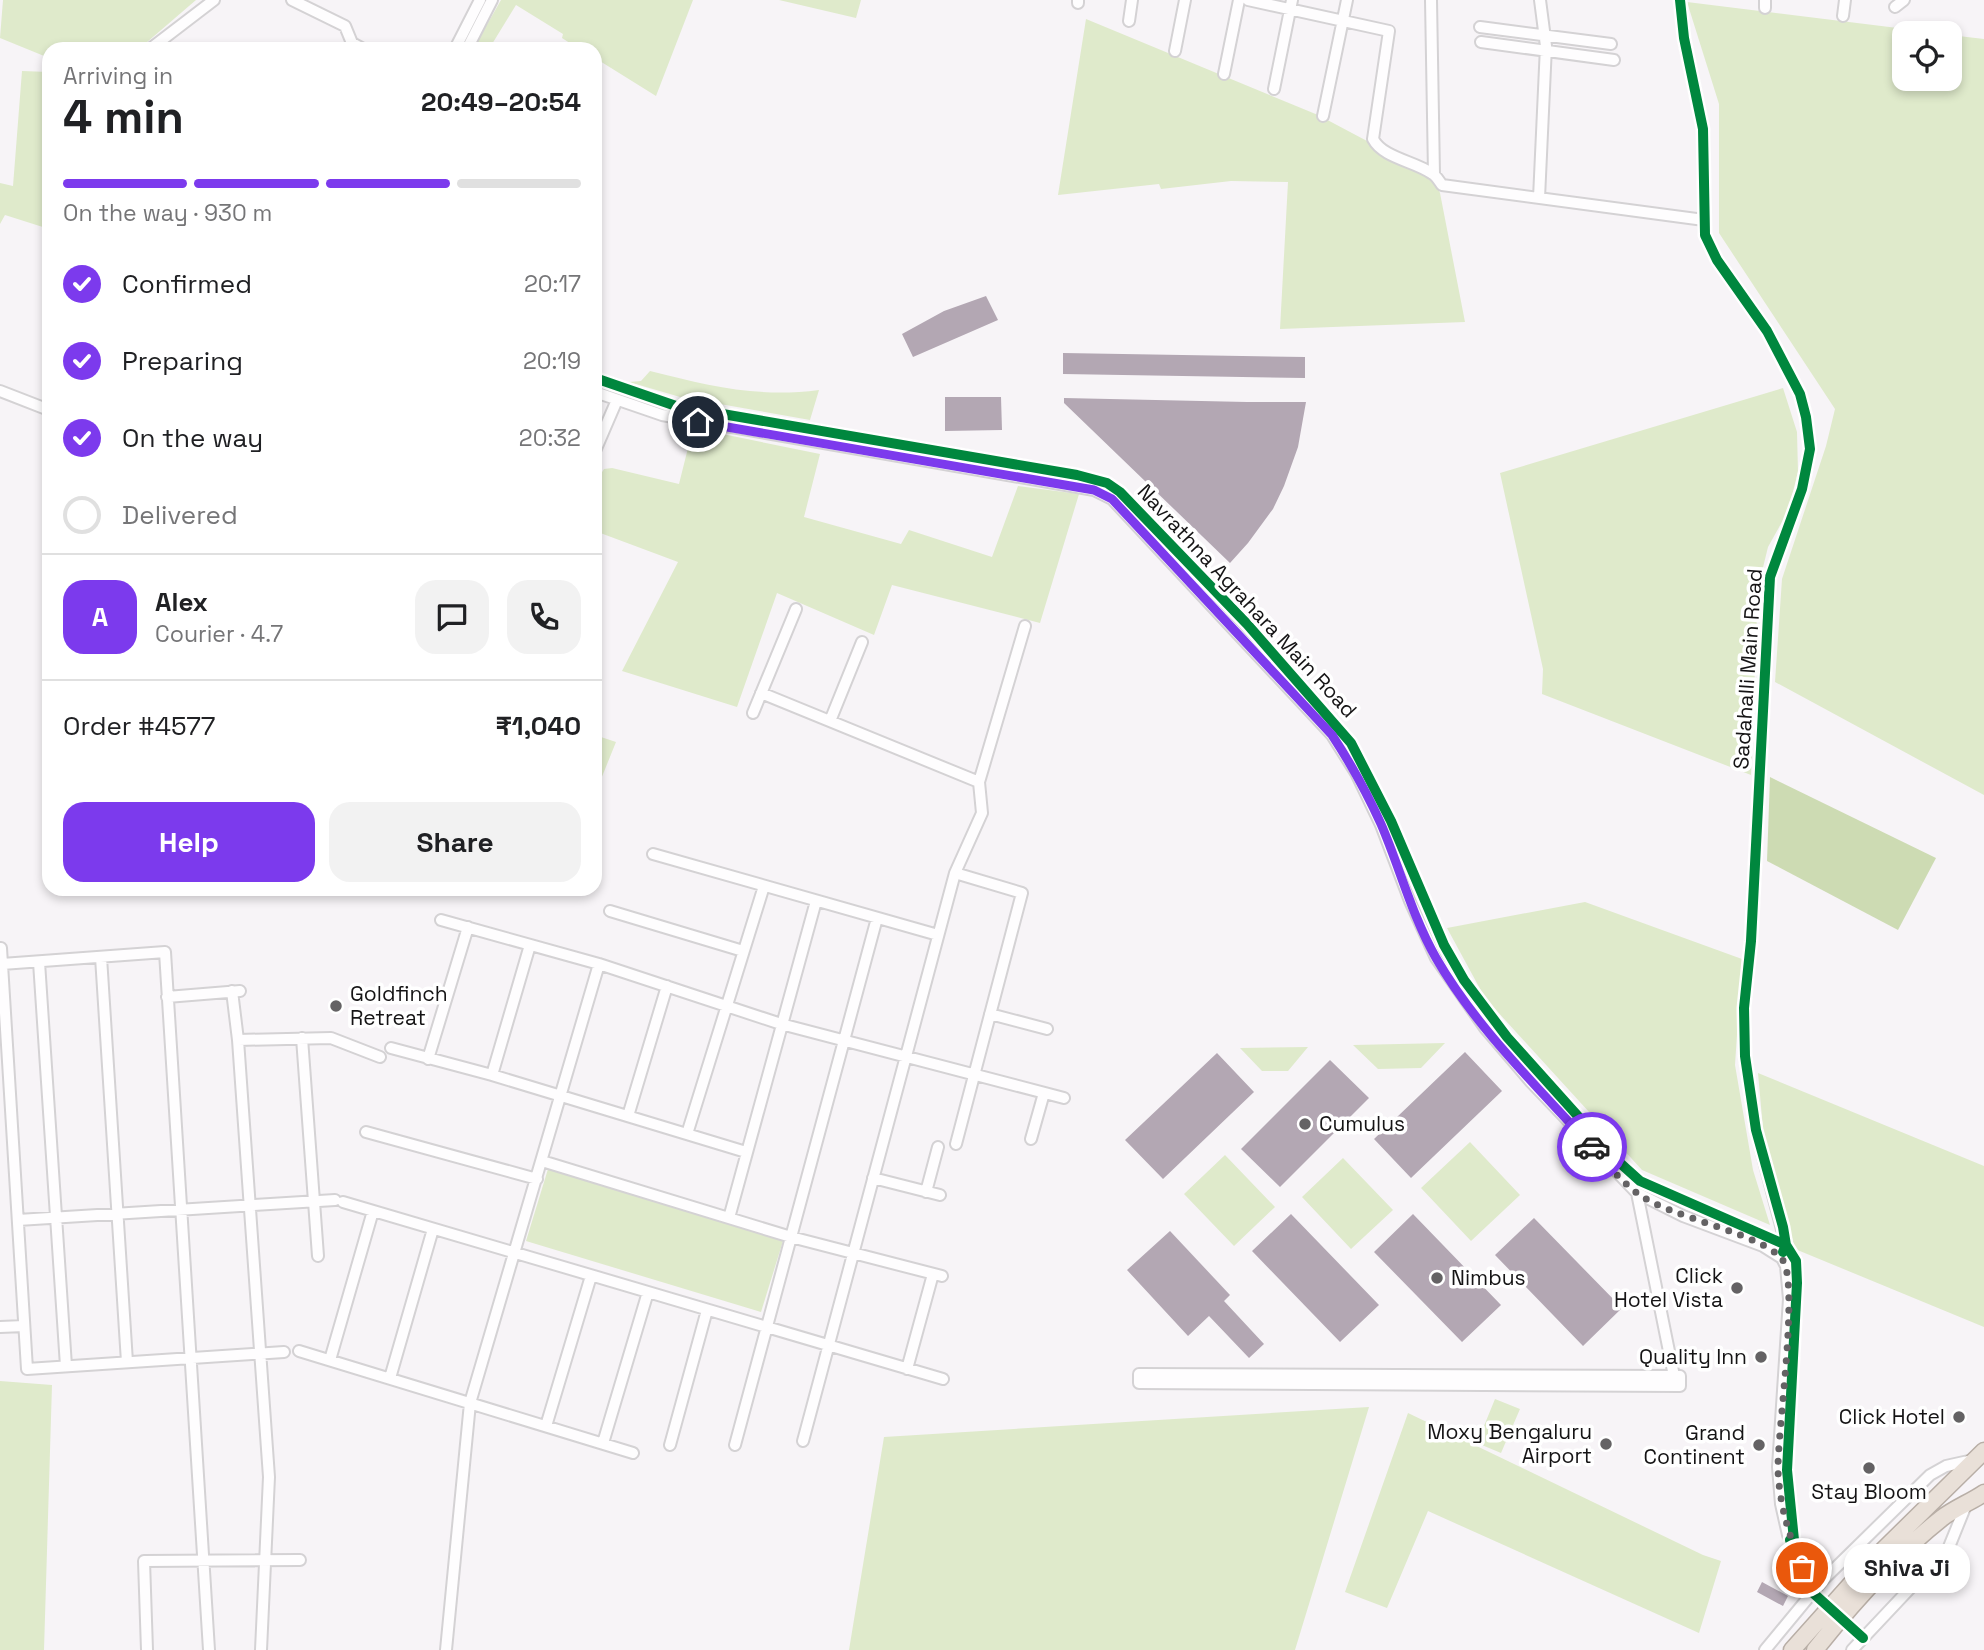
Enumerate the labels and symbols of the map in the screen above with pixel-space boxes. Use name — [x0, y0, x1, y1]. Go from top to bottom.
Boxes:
pin — [668, 392, 728, 452]
street label: Navrathna Agrahara Main Road — [1132, 478, 1363, 723]
street label: Sadahalli Main Road — [1727, 568, 1768, 770]
place label: Goldfinch Retreat — [350, 980, 448, 1031]
marker: Goldfinch Retreat — [328, 998, 344, 1014]
place label: Cumulus — [1319, 1110, 1405, 1137]
courier — [1557, 1112, 1627, 1182]
marker: Cumulus — [1297, 1116, 1313, 1132]
place label: Click Hotel Vista — [1614, 1262, 1723, 1313]
place label: Nimbus — [1451, 1264, 1526, 1291]
marker: Nimbus — [1429, 1270, 1445, 1286]
marker: Click Hotel Vista — [1729, 1280, 1745, 1296]
place label: Quality Inn — [1639, 1343, 1747, 1370]
marker: Quality Inn — [1753, 1349, 1769, 1365]
place label: Click Hotel — [1839, 1403, 1945, 1430]
marker: Click Hotel — [1951, 1409, 1967, 1425]
place label: Moxy Bengaluru Airport — [1427, 1418, 1592, 1469]
place label: Grand Continent — [1644, 1419, 1745, 1470]
marker: Moxy Bengaluru Airport — [1598, 1436, 1614, 1452]
marker: Grand Continent — [1751, 1437, 1767, 1453]
marker: Stay Bloom — [1861, 1460, 1877, 1476]
place label: Stay Bloom — [1811, 1478, 1927, 1505]
pin — [1772, 1538, 1832, 1598]
callout: Shiva Ji — [1844, 1544, 1970, 1592]

